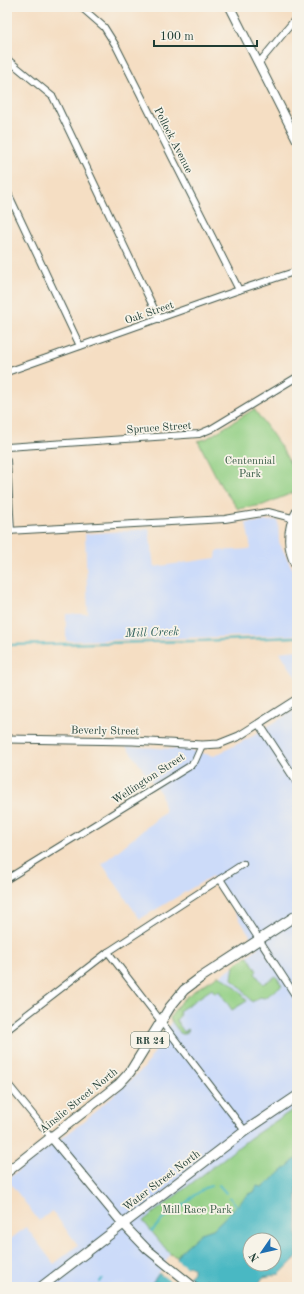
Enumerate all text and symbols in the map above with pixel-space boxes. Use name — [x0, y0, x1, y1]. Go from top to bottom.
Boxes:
scale bar — [154, 22, 257, 48]
text: 100 m — [160, 31, 194, 43]
street label: Pollock Avenue — [151, 106, 194, 175]
street label: Oak Street — [124, 300, 176, 327]
street label: Spruce Street — [126, 421, 192, 436]
park label: Centennial Park — [225, 456, 275, 480]
water label: Mill Creek — [124, 626, 179, 640]
street label: Beverly Street — [71, 725, 139, 738]
street label: Wellington Street — [111, 752, 187, 807]
road number: RR 24 — [131, 1032, 169, 1048]
street label: Ainslie Street North — [38, 1066, 120, 1136]
street label: Water Street North — [121, 1149, 202, 1214]
park label: Mill Race Park — [162, 1205, 232, 1216]
north arrow — [242, 1232, 282, 1272]
text: N — [248, 1250, 262, 1263]

